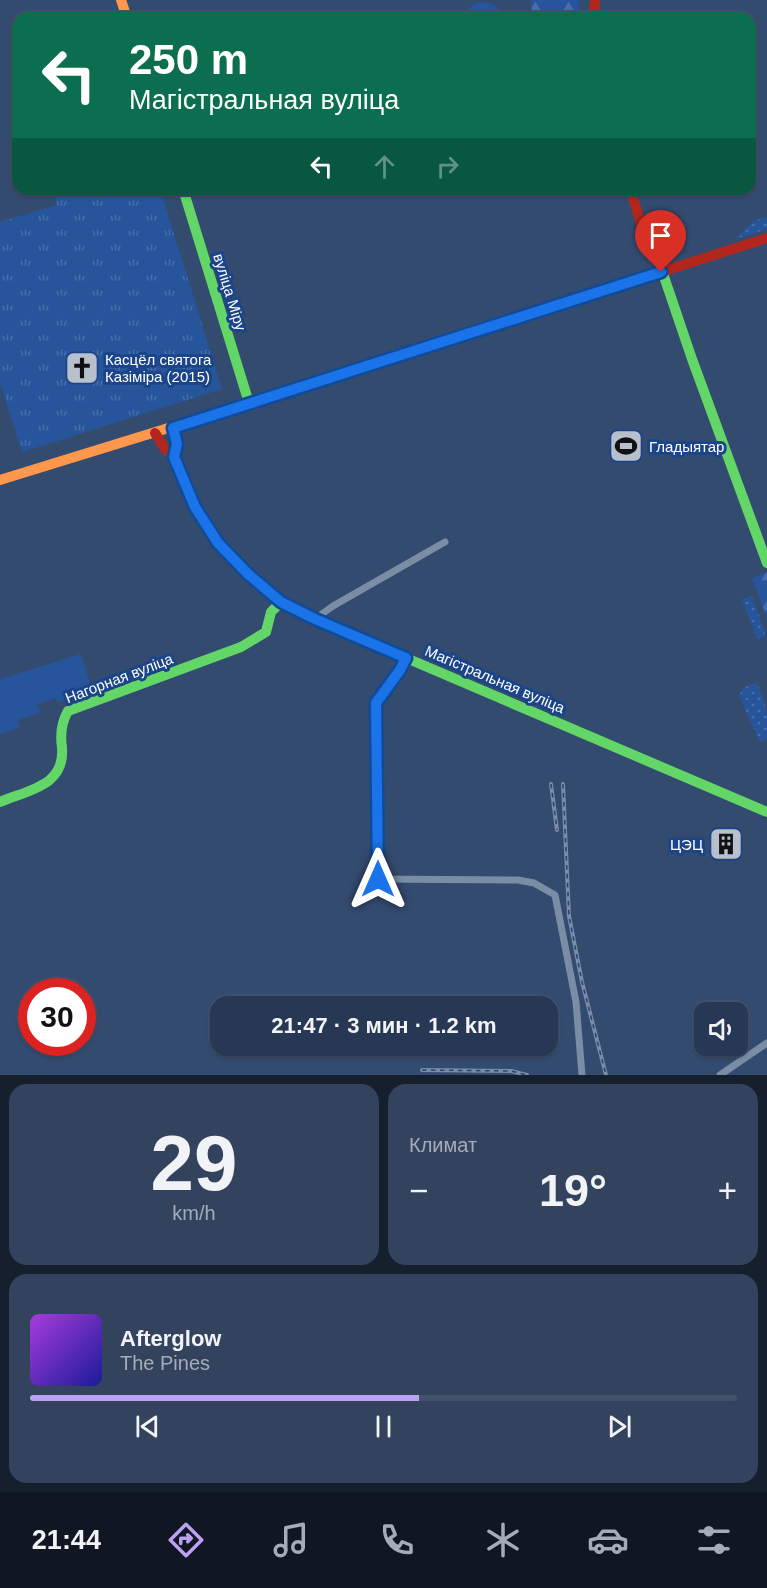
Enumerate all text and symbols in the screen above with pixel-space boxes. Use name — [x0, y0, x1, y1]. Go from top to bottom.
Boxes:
icon: left — [30, 36, 108, 114]
text: 250 m — [129, 36, 248, 83]
text: Магістральная вуліца — [129, 85, 399, 115]
icon: left — [305, 150, 338, 183]
icon: ahead — [368, 150, 401, 183]
icon: right — [431, 150, 464, 183]
pin — [635, 210, 686, 272]
icon: arrive — [644, 219, 677, 252]
street label: вуліца Міру — [210, 252, 250, 333]
church icon: Касцёл святога Казіміра (2015) — [64, 350, 100, 386]
place label: Касцёл святога Казіміра (2015) — [105, 351, 212, 385]
sports icon: Гладыятар — [608, 428, 644, 464]
place label: Гладыятар — [649, 438, 724, 455]
street label: Магістральная вуліца — [423, 642, 568, 716]
street label: Нагорная вуліца — [63, 649, 176, 706]
building icon: ЦЭЦ — [708, 826, 744, 862]
place label: ЦЭЦ — [670, 836, 703, 853]
position arrow — [346, 847, 410, 911]
speed limit sign: 30 — [18, 978, 96, 1056]
map controls — [694, 1002, 748, 1056]
button: sound — [694, 1002, 748, 1056]
text: 21:47 · 3 мин · 1.2 km — [271, 1013, 497, 1038]
text: 29 — [151, 1119, 237, 1207]
text: Климат — [409, 1134, 477, 1156]
text: 19° — [539, 1165, 607, 1216]
text: − — [409, 1172, 428, 1209]
text: + — [718, 1172, 737, 1209]
text: km/h — [172, 1202, 216, 1224]
text: Afterglow — [120, 1326, 221, 1351]
text: The Pines — [120, 1352, 210, 1374]
icon: previous — [131, 1410, 164, 1443]
icon: pause — [367, 1410, 400, 1443]
icon: next — [603, 1410, 636, 1443]
icon: directions — [165, 1519, 207, 1561]
icon: music — [270, 1519, 312, 1561]
icon: phone — [376, 1519, 418, 1561]
icon: climate — [482, 1519, 524, 1561]
icon: car — [587, 1519, 629, 1561]
icon: filters — [693, 1519, 735, 1561]
text: 21:44 — [32, 1525, 101, 1555]

